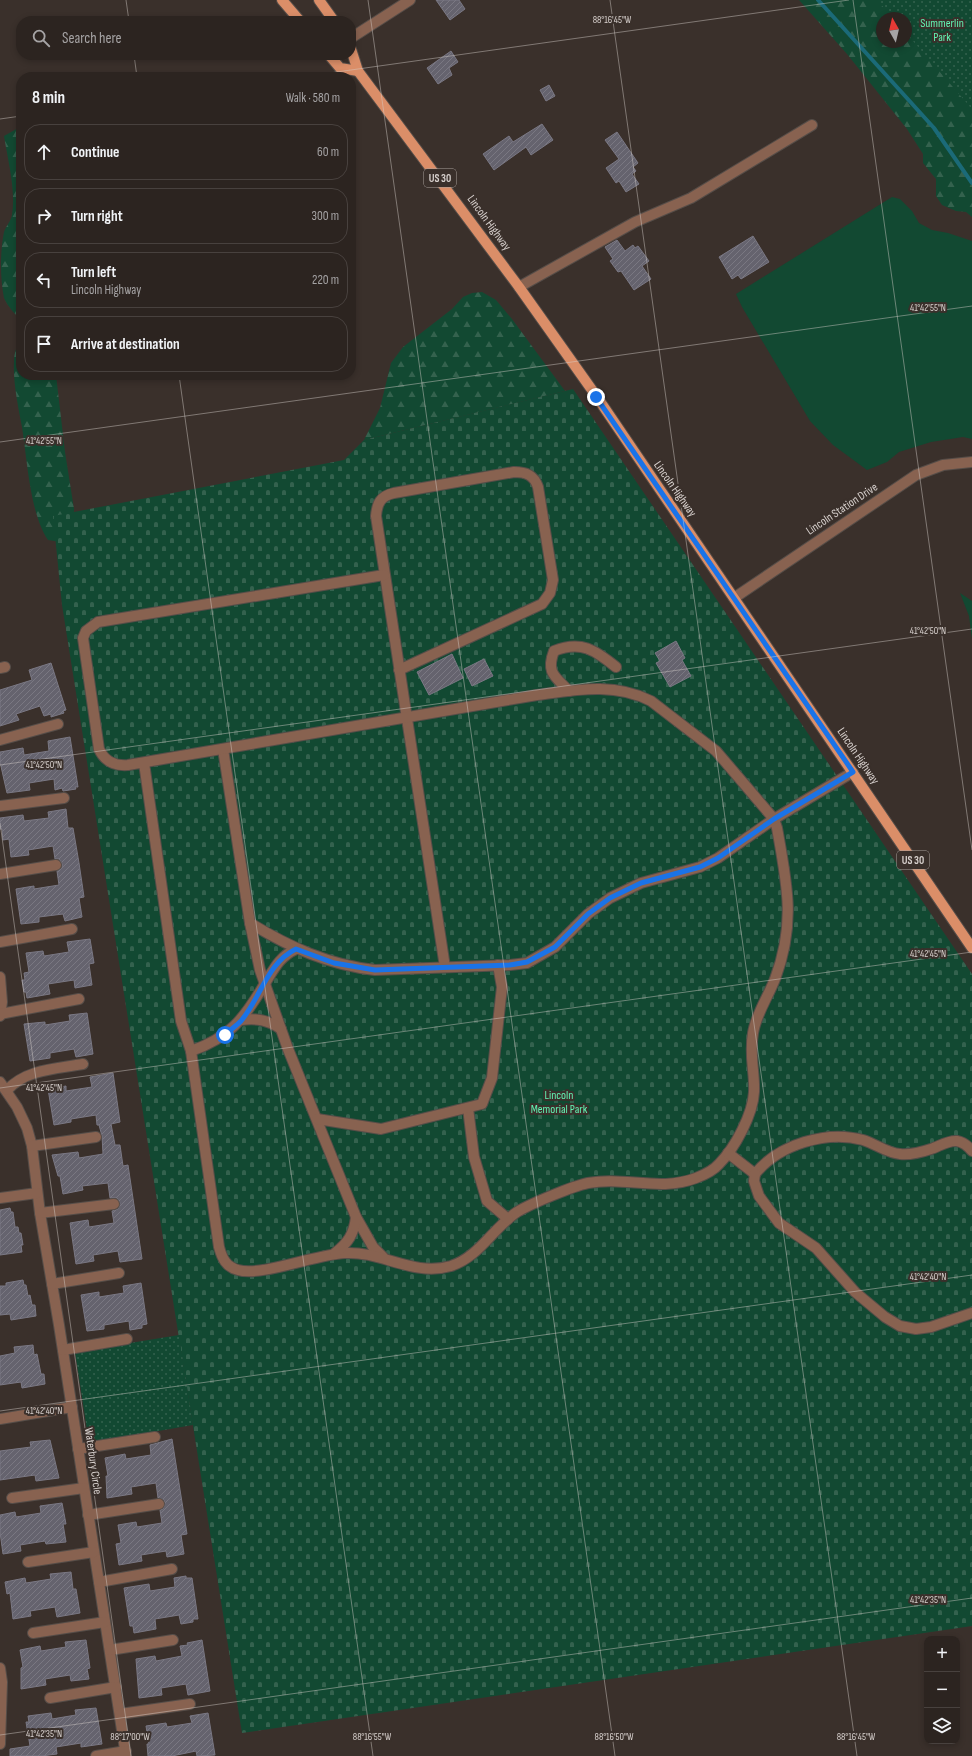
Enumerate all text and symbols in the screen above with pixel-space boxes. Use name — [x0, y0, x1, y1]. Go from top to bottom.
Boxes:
north arrow — [876, 12, 912, 48]
text: 88°16'45"W — [593, 14, 632, 26]
search box — [16, 16, 356, 60]
park label: Summerlin Park — [920, 16, 964, 45]
icon: search — [30, 27, 52, 49]
text: Search here — [62, 29, 122, 48]
text: 8 min — [32, 88, 65, 108]
text: Walk · 580 m — [286, 90, 340, 106]
icon: ahead — [33, 141, 55, 163]
text: Continue — [71, 143, 120, 162]
text: 60 m — [317, 144, 339, 160]
road number: US 30 — [424, 169, 456, 187]
street label: Lincoln Highway — [464, 192, 514, 254]
icon: right — [33, 205, 55, 227]
text: Turn right — [71, 207, 123, 226]
text: 300 m — [312, 208, 339, 224]
text: Turn left — [71, 263, 116, 282]
icon: left — [33, 269, 55, 291]
text: 220 m — [312, 272, 339, 288]
text: Lincoln Highway — [71, 282, 141, 298]
text: 41°42'55"N — [910, 302, 946, 314]
icon: arrive — [33, 333, 55, 355]
text: Arrive at destination — [71, 335, 180, 354]
route end — [587, 388, 605, 406]
text: 41°42'55"N — [26, 435, 62, 447]
street label: Lincoln Highway — [650, 458, 700, 520]
street label: Lincoln Station Drive — [803, 479, 881, 538]
text: 41°42'50"N — [910, 625, 946, 637]
street label: Lincoln Highway — [834, 725, 883, 787]
text: 41°42'50"N — [26, 759, 62, 771]
road number: US 30 — [897, 851, 929, 869]
text: 41°42'45"N — [910, 948, 946, 960]
route start — [216, 1026, 234, 1044]
text: 41°42'45"N — [26, 1082, 62, 1094]
park label: Lincoln Memorial Park — [531, 1088, 588, 1117]
text: 41°42'40"N — [910, 1271, 946, 1283]
text: 41°42'40"N — [26, 1405, 62, 1417]
street label: Waterbury Circle — [81, 1427, 105, 1495]
text: 41°42'35"N — [910, 1594, 946, 1606]
map controls — [924, 1636, 960, 1744]
button: + — [924, 1636, 960, 1672]
button: − — [924, 1672, 960, 1708]
button: layers — [924, 1708, 960, 1744]
text: 41°42'35"N — [26, 1728, 62, 1740]
text: 88°17'00"W — [110, 1731, 150, 1743]
text: 88°16'55"W — [353, 1731, 392, 1743]
text: 88°16'50"W — [595, 1731, 634, 1743]
text: 88°16'45"W — [837, 1731, 876, 1743]

